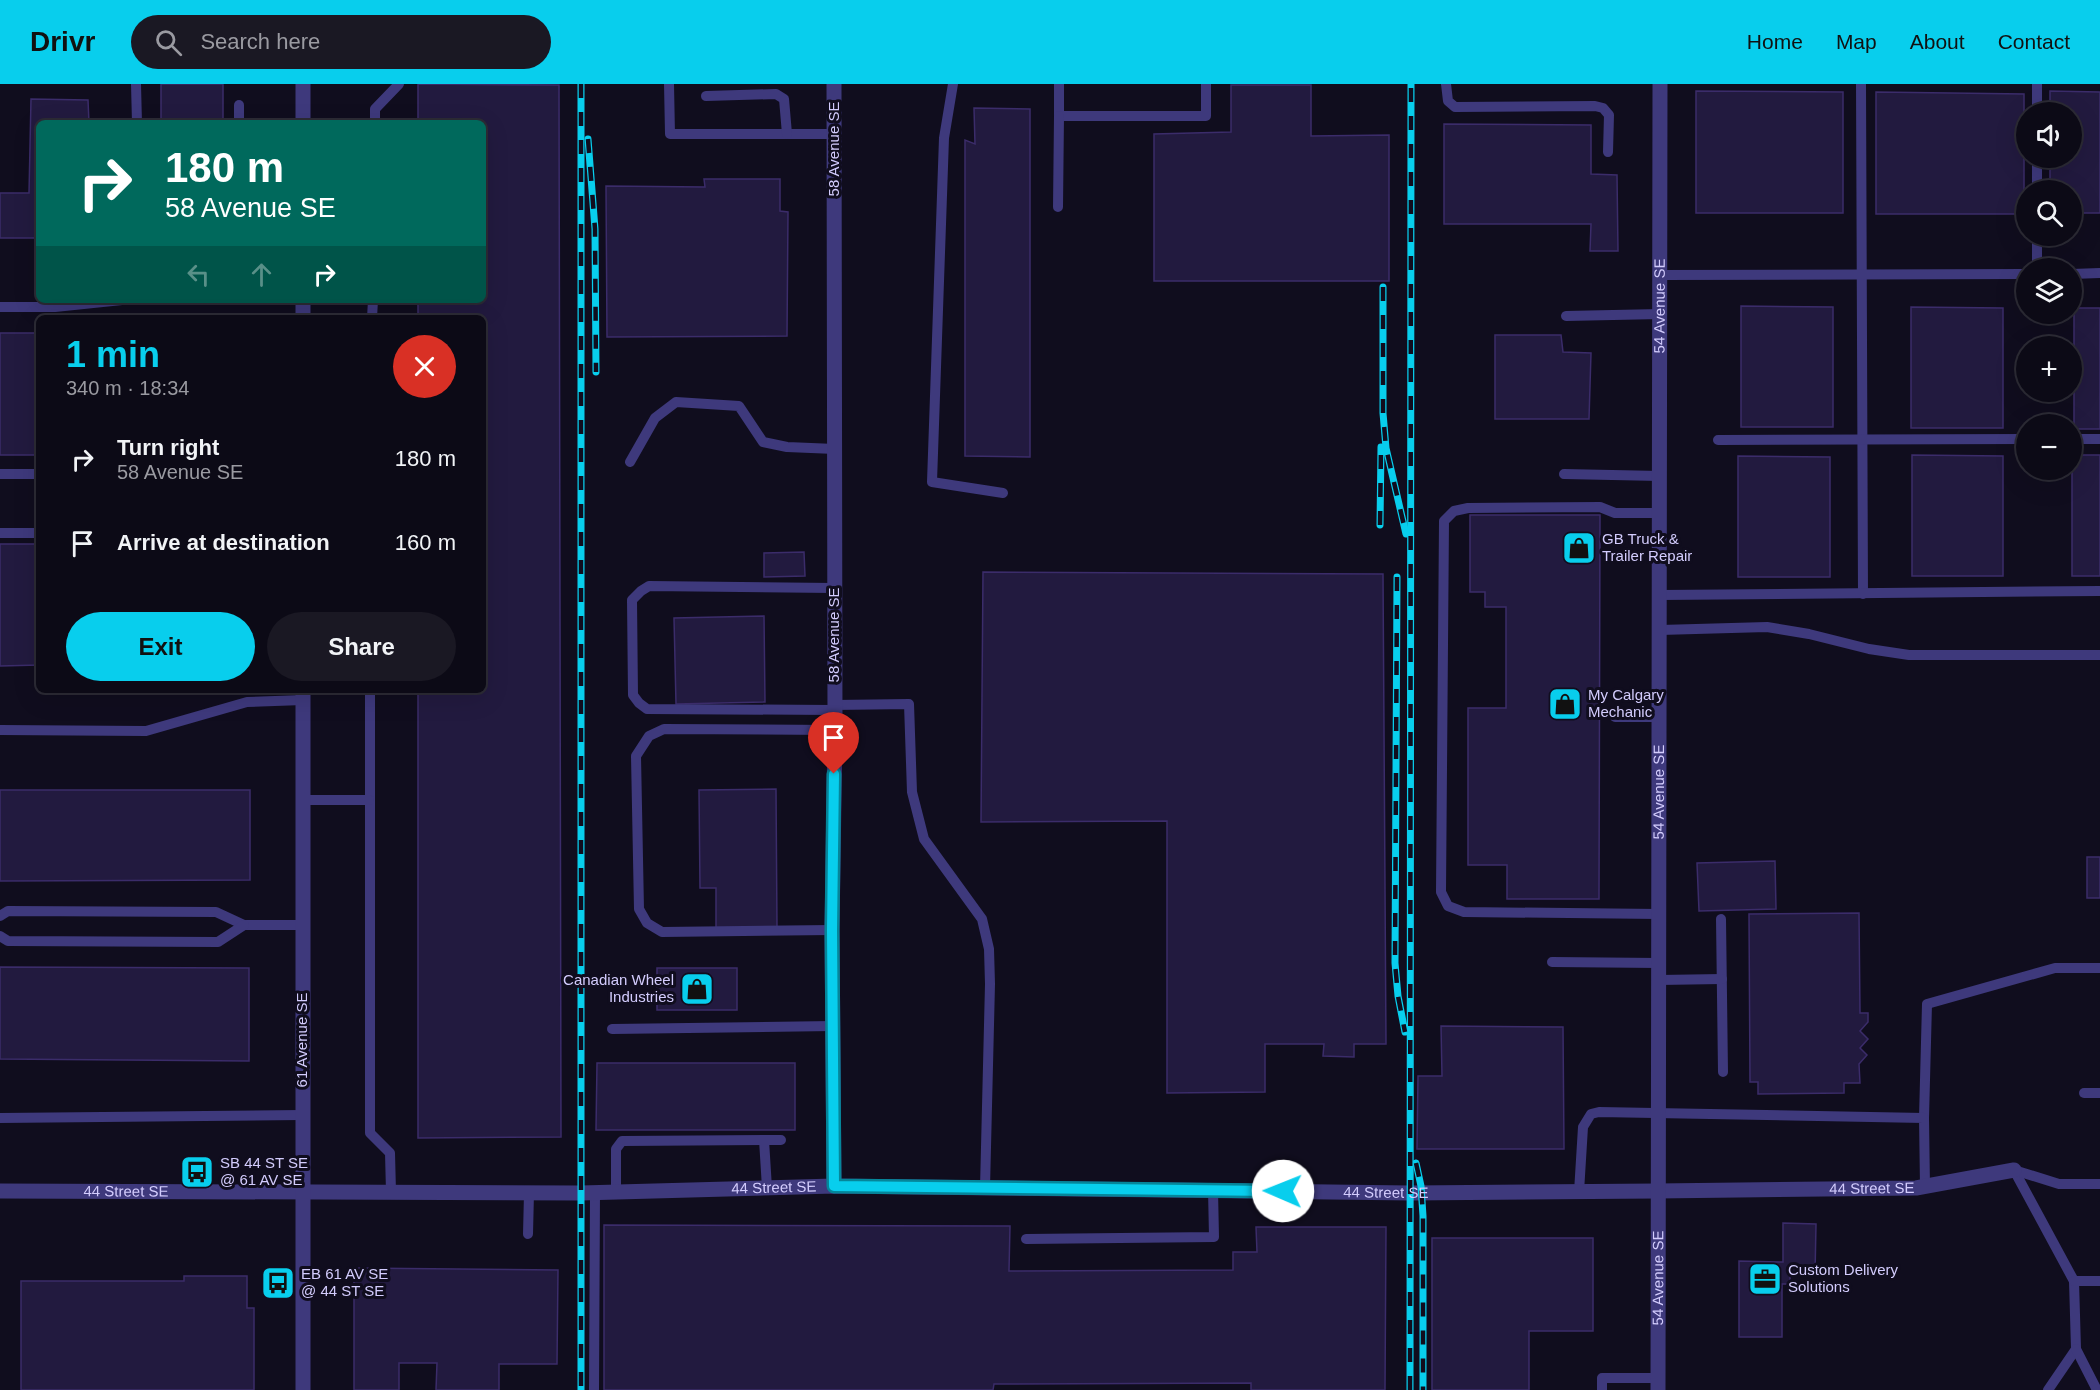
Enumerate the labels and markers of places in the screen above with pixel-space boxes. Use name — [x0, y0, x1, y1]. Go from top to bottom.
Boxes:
shop icon: GB Truck & Trailer Repair — [1561, 530, 1597, 566]
place label: GB Truck & Trailer Repair — [1602, 530, 1692, 564]
shop icon: My Calgary Mechanic — [1547, 686, 1583, 722]
place label: My Calgary Mechanic — [1588, 686, 1664, 720]
pin — [808, 712, 859, 774]
place label: Canadian Wheel Industries — [563, 971, 674, 1005]
shop icon: Canadian Wheel Industries — [679, 971, 715, 1007]
bus stop icon: SB 44 ST SE @ 61 AV SE — [179, 1154, 215, 1190]
place label: SB 44 ST SE @ 61 AV SE — [220, 1154, 308, 1188]
office icon: Custom Delivery Solutions — [1747, 1261, 1783, 1297]
place label: Custom Delivery Solutions — [1788, 1261, 1899, 1295]
bus stop icon: EB 61 AV SE @ 44 ST SE — [260, 1265, 296, 1301]
place label: EB 61 AV SE @ 44 ST SE — [301, 1265, 388, 1299]

